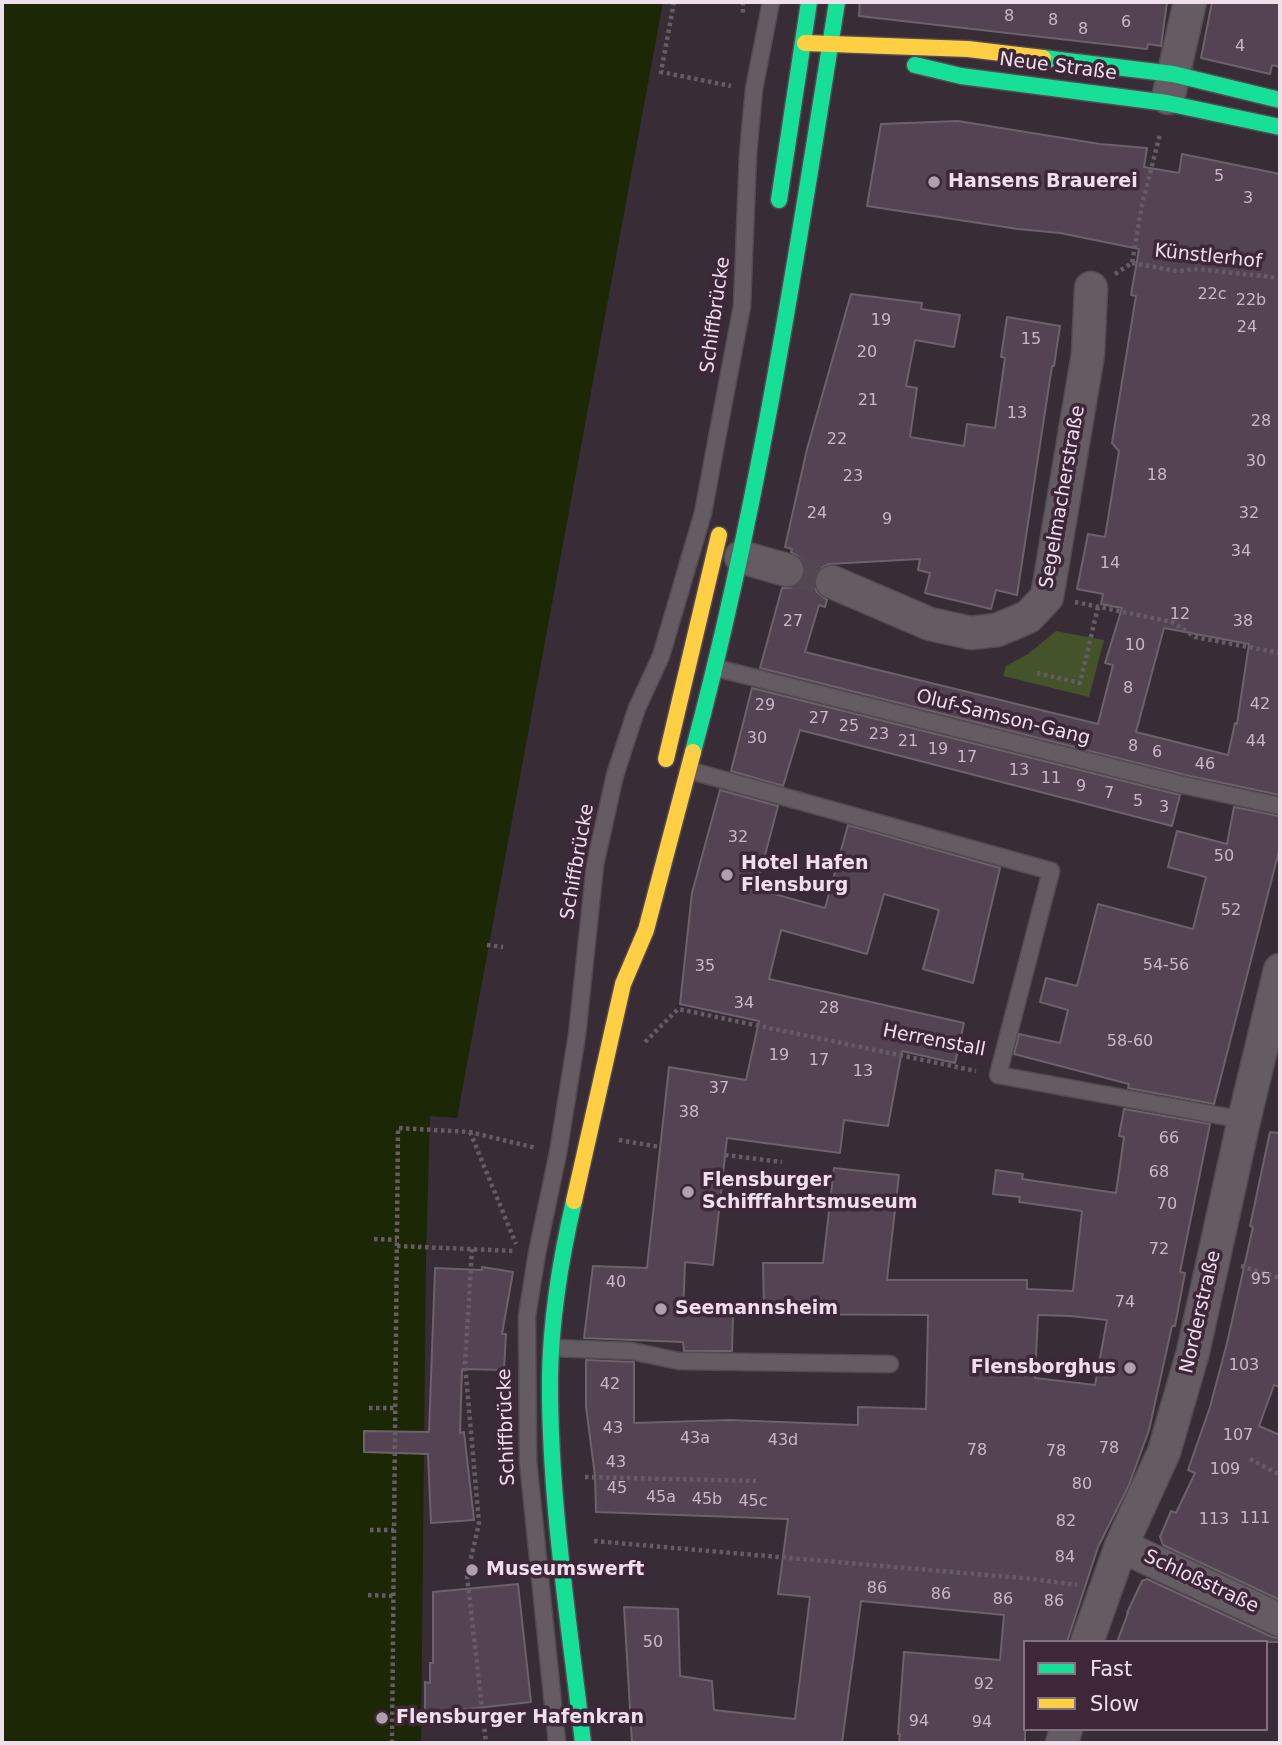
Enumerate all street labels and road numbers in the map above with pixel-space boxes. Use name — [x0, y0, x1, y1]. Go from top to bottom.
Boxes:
street label: Neue Straße — [998, 48, 1118, 86]
street label: Künstlerhof — [1153, 240, 1263, 274]
street label: Schiffbrücke — [697, 255, 735, 375]
street label: Segelmacherstraße — [1036, 404, 1090, 590]
street label: Oluf-Samson-Gang — [914, 685, 1092, 751]
street label: Schiffbrücke — [557, 802, 599, 922]
street label: Herrenstall — [881, 1020, 987, 1062]
street label: Norderstraße — [1176, 1248, 1226, 1376]
street label: Schiffbrücke — [494, 1368, 520, 1486]
street label: Schloßstraße — [1140, 1545, 1262, 1619]

